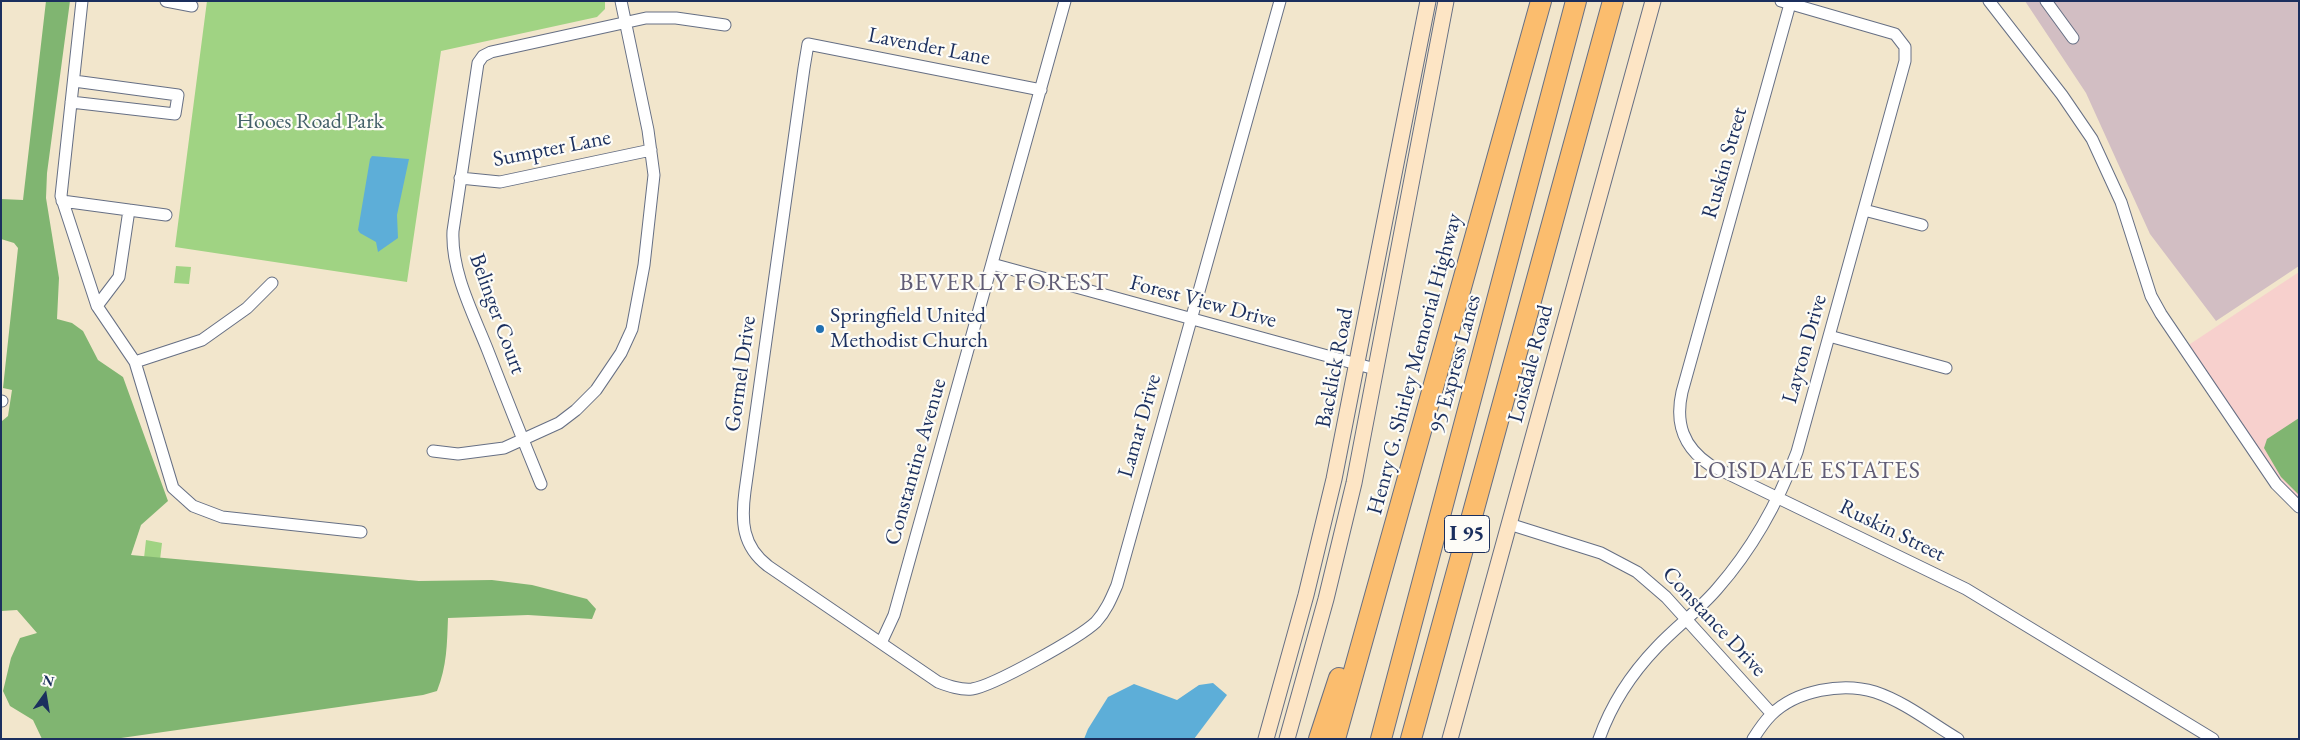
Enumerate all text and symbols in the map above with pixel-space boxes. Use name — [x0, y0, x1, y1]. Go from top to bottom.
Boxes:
street label: Lavender Lane — [866, 22, 992, 72]
street label: Ruskin Street — [1697, 104, 1753, 222]
park label: Hooes Road Park — [236, 109, 384, 135]
street label: Sumpter Lane — [491, 125, 613, 173]
street label: Henry G. Shirley Memorial Highway — [1362, 211, 1468, 517]
street label: Belinger Court — [463, 250, 531, 378]
district label: BEVERLY FOREST — [897, 269, 1111, 297]
street label: Forest View Drive — [1127, 270, 1279, 334]
street label: 95 Express Lanes — [1425, 292, 1487, 436]
street label: Layton Drive — [1777, 292, 1833, 406]
street label: Loisdale Road — [1503, 302, 1559, 426]
place label: Springfield United Methodist Church — [830, 303, 988, 354]
street label: Backlick Road — [1310, 306, 1360, 430]
street label: Gormel Drive — [720, 314, 762, 434]
marker: Springfield United Methodist Church — [814, 323, 826, 335]
street label: Lamar Drive — [1113, 371, 1167, 481]
street label: Constantine Avenue — [880, 375, 952, 549]
district label: LOISDALE ESTATES — [1691, 457, 1923, 485]
street label: Ruskin Street — [1835, 494, 1949, 568]
road number: I 95 — [1444, 516, 1490, 552]
street label: Constance Drive — [1656, 561, 1772, 683]
north arrow — [20, 670, 70, 720]
text: N — [41, 670, 56, 690]

